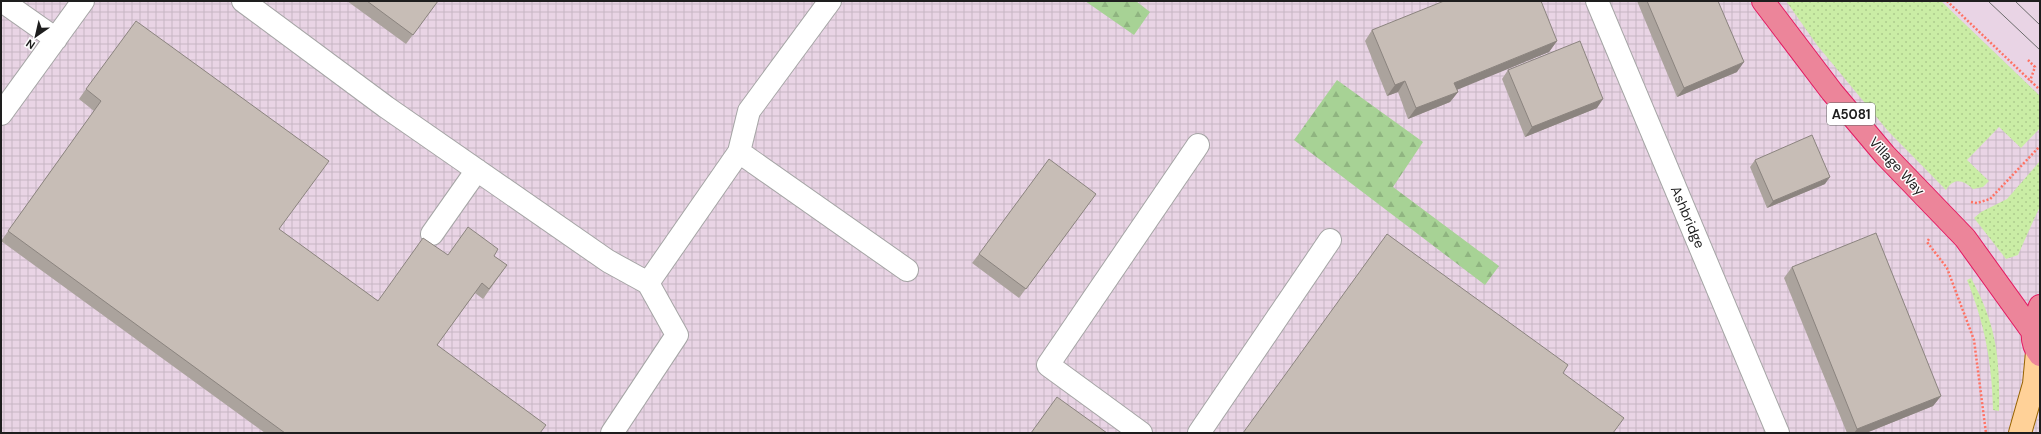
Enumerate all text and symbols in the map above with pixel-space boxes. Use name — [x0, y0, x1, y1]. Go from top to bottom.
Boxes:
north arrow — [16, 16, 56, 56]
text: N — [23, 36, 38, 52]
road number: A5081 — [1827, 103, 1875, 125]
street label: Village Way — [1865, 133, 1929, 199]
street label: Ashbridge — [1667, 183, 1709, 251]

